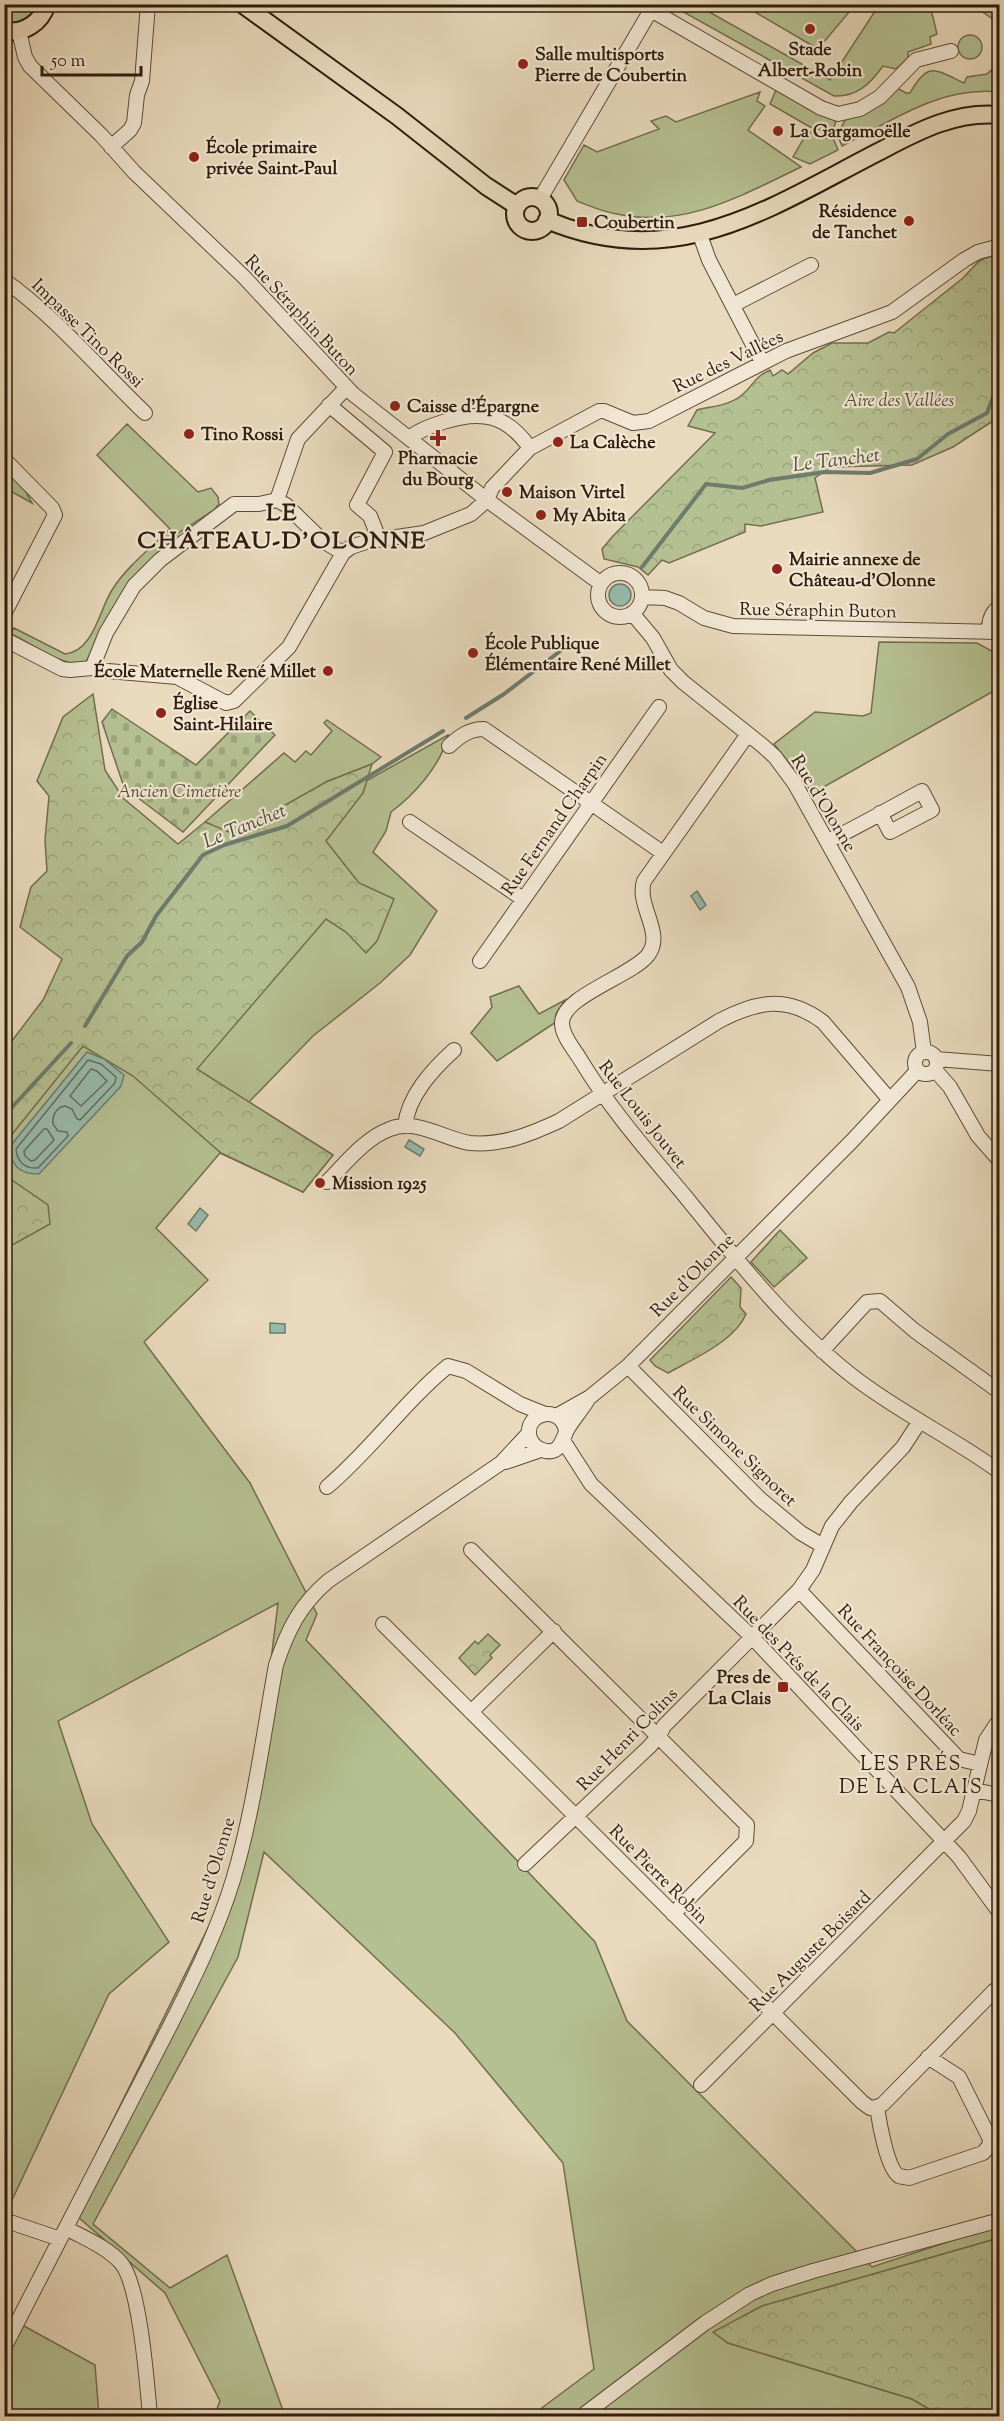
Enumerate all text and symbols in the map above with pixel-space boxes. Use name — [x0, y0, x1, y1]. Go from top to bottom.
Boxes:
marker: Stade Albert-Robin — [803, 22, 817, 36]
place label: Stade Albert-Robin — [758, 38, 863, 85]
scale bar — [42, 39, 141, 77]
place label: Salle multisports Pierre de Coubertin — [535, 43, 688, 90]
text: 50 m — [50, 49, 86, 75]
marker: Salle multisports Pierre de Coubertin — [516, 57, 530, 71]
place label: La Gargamoëlle — [790, 120, 911, 146]
marker: La Gargamoëlle — [771, 124, 785, 138]
place label: École primaire privée Saint-Paul — [206, 135, 338, 183]
marker: École primaire privée Saint-Paul — [187, 150, 201, 164]
place label: Résidence de Tanchet — [812, 200, 898, 247]
place label: Coubertin — [594, 211, 675, 237]
marker: Résidence de Tanchet — [902, 214, 916, 228]
marker: Coubertin — [575, 215, 589, 229]
street label: Rue Séraphin Buton — [237, 250, 364, 383]
street label: Impasse Tino Rossi — [24, 274, 149, 395]
street label: Rue des Vallées — [669, 325, 788, 401]
park label: Aire des Vallées — [844, 389, 954, 415]
place label: Caisse d'Épargne — [407, 394, 540, 421]
marker: Caisse d'Épargne — [388, 399, 402, 413]
place label: Tino Rossi — [201, 423, 284, 449]
marker: Tino Rossi — [182, 427, 196, 441]
marker: Pharmacie du Bourg — [431, 431, 445, 445]
place label: La Calèche — [570, 431, 656, 457]
marker: La Calèche — [551, 435, 565, 449]
water label: Le Tanchet — [791, 442, 882, 481]
place label: Pharmacie du Bourg — [398, 447, 479, 494]
place label: Maison Virtel — [519, 481, 626, 507]
marker: Maison Virtel — [500, 485, 514, 499]
district label: LE CHÂTEAU-D'OLONNE — [137, 497, 427, 559]
place label: My Abita — [553, 504, 627, 530]
marker: My Abita — [534, 508, 548, 522]
place label: Mairie annexe de Château-d'Olonne — [789, 548, 936, 595]
marker: Mairie annexe de Château-d'Olonne — [770, 562, 784, 576]
street label: Rue Séraphin Buton — [739, 598, 897, 626]
place label: École Publique Élémentaire René Millet — [485, 631, 671, 679]
marker: École Publique Élémentaire René Millet — [466, 646, 480, 660]
place label: École Maternelle René Millet — [94, 659, 317, 686]
marker: École Maternelle René Millet — [321, 664, 335, 678]
place label: Église Saint-Hilaire — [173, 691, 273, 739]
marker: Église Saint-Hilaire — [154, 706, 168, 720]
street label: Rue Fernand Charpin — [497, 748, 615, 902]
street label: Rue d'Olonne — [783, 751, 862, 858]
park label: Ancien Cimetière — [117, 780, 241, 806]
water label: Le Tanchet — [199, 797, 291, 857]
street label: Rue Louis Jouvet — [591, 1056, 692, 1175]
place label: Mission 1925 — [332, 1172, 427, 1198]
marker: Mission 1925 — [313, 1176, 327, 1190]
street label: Rue d'Olonne — [646, 1229, 741, 1324]
street label: Rue Simone Signoret — [666, 1381, 802, 1514]
street label: Rue des Prés de la Clais — [726, 1591, 869, 1738]
street label: Rue Françoise Dorléac — [830, 1599, 967, 1743]
place label: Pres de La Clais — [708, 1666, 772, 1713]
marker: Pres de La Clais — [776, 1680, 790, 1694]
street label: Rue Henri Colins — [572, 1683, 685, 1798]
district label: LES PRÉS DE LA CLAIS — [839, 1750, 983, 1803]
street label: Rue d'Olonne — [187, 1815, 243, 1927]
street label: Rue Pierre Robin — [602, 1820, 714, 1931]
street label: Rue Auguste Boisard — [745, 1886, 878, 2019]

